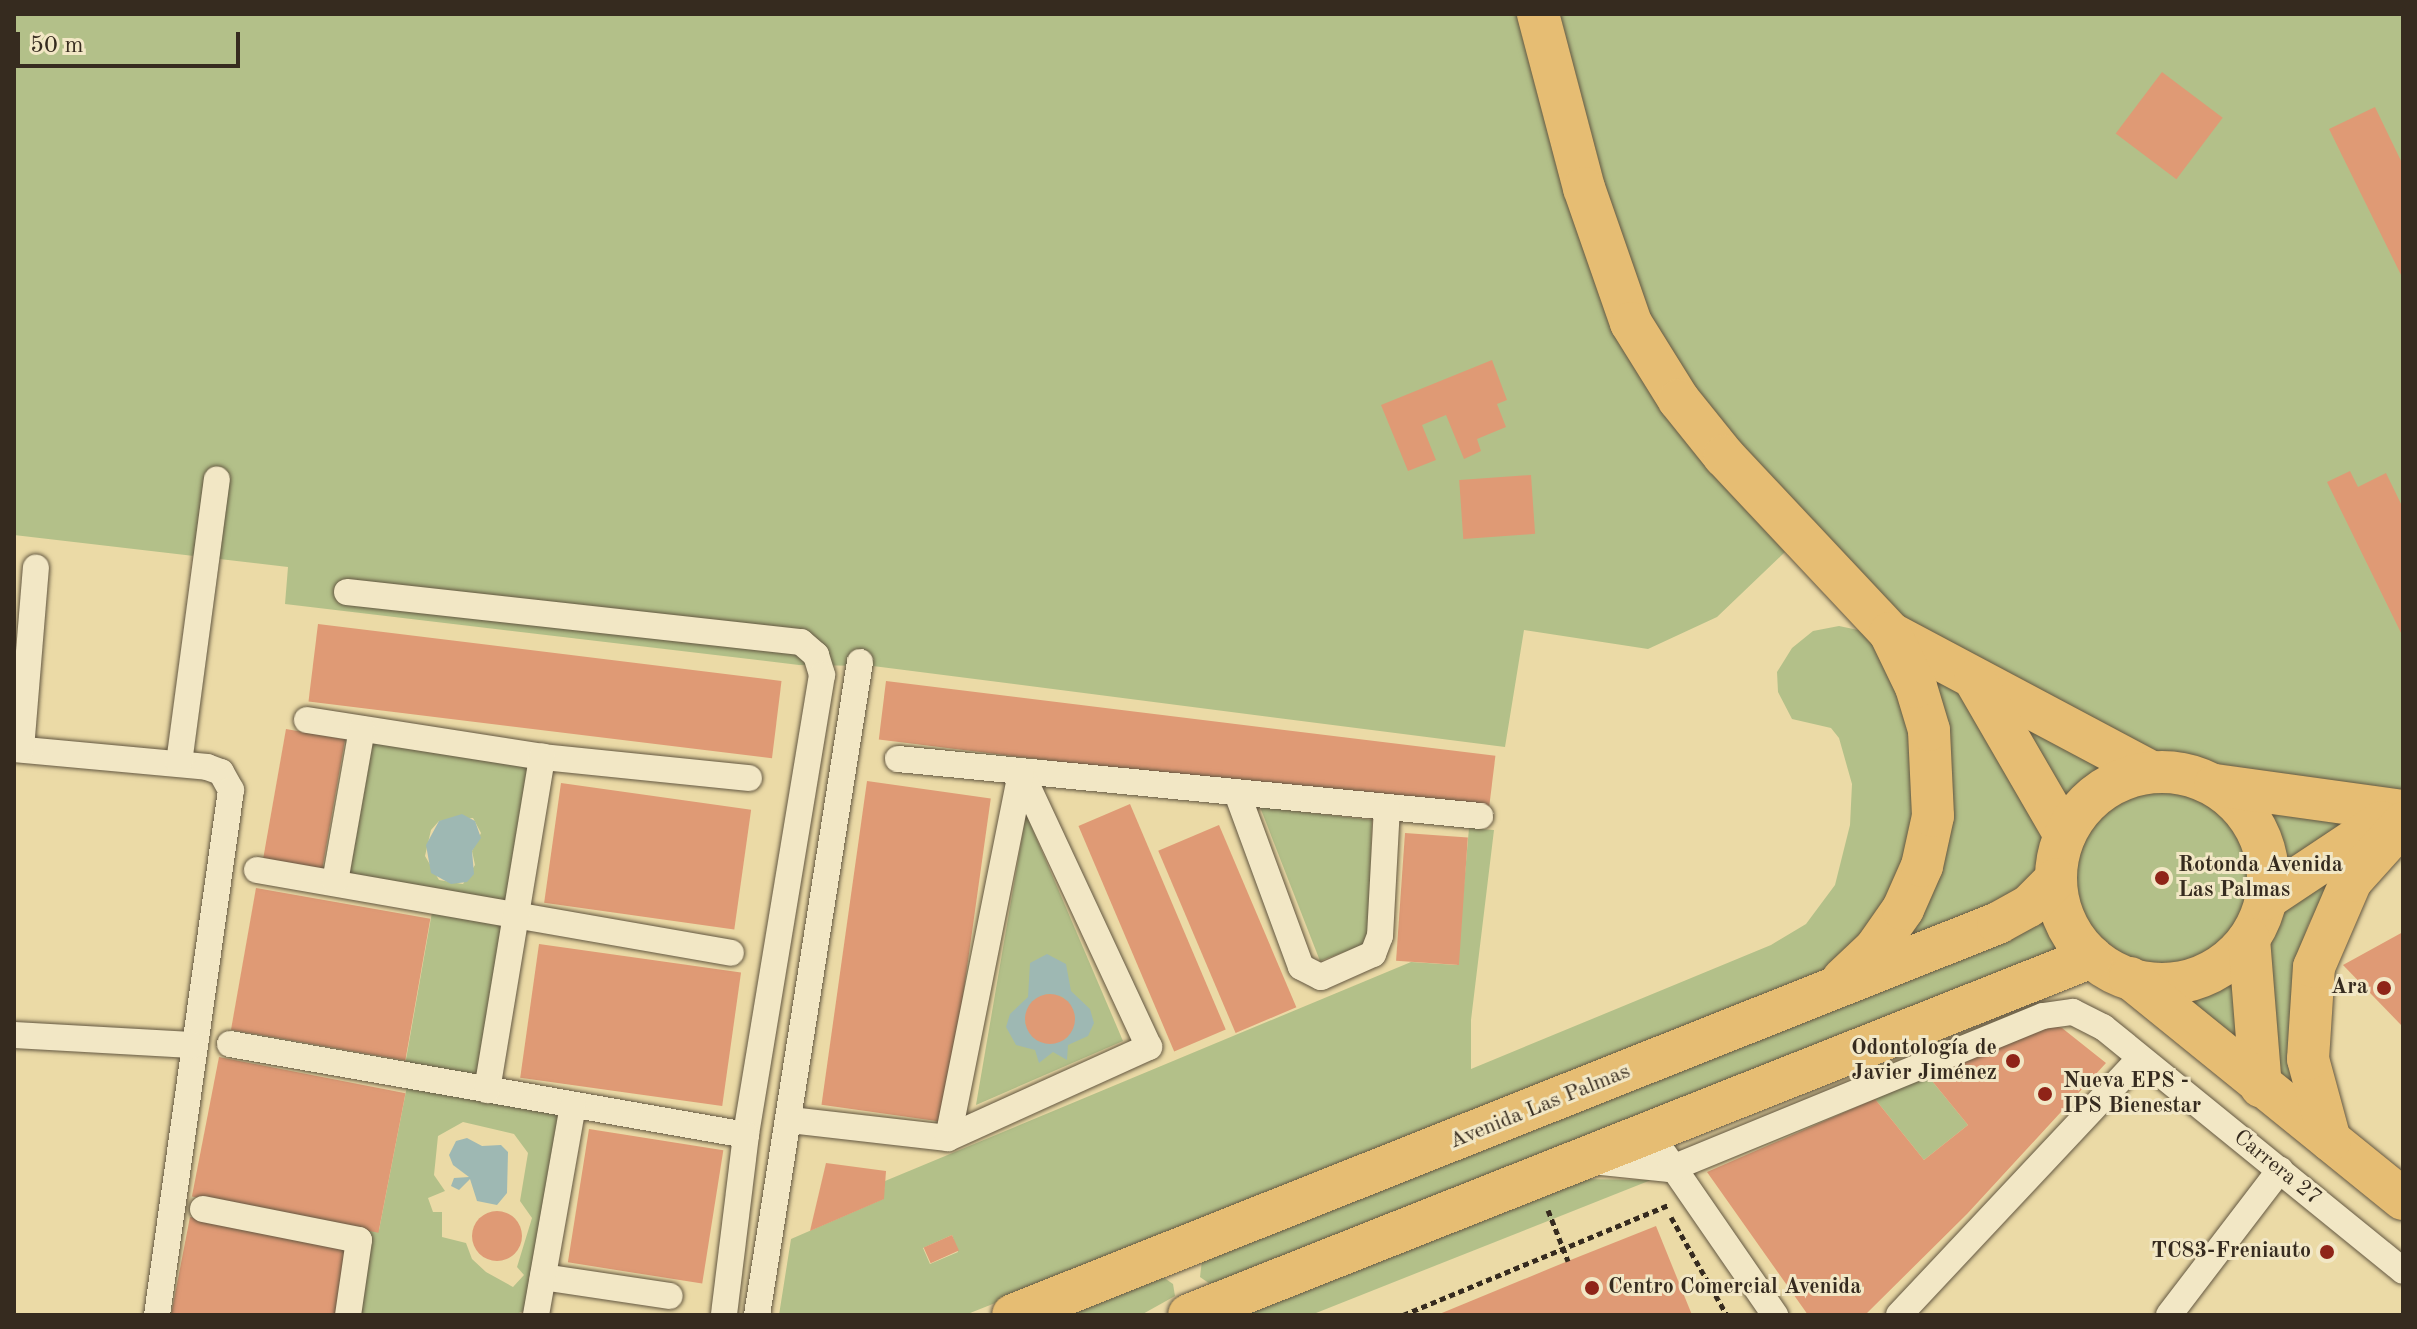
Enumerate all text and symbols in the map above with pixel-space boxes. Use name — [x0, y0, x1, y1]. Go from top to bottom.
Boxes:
scale bar — [20, 16, 244, 66]
text: 50 m — [30, 34, 84, 58]
place label: Rotonda Avenida Las Palmas — [2178, 852, 2343, 904]
marker: Rotonda Avenida Las Palmas — [2153, 869, 2171, 887]
place label: Ara — [2331, 975, 2368, 1001]
marker: Ara — [2375, 979, 2393, 997]
place label: Odontología de Javier Jiménez — [1851, 1035, 1997, 1086]
marker: Odontología de Javier Jiménez — [2004, 1052, 2022, 1070]
street label: Avenida Las Palmas — [1446, 1059, 1634, 1155]
place label: Nueva EPS - IPS Bienestar — [2063, 1068, 2201, 1120]
marker: Nueva EPS - IPS Bienestar — [2034, 1083, 2056, 1105]
street label: Carrera 27 — [2228, 1125, 2326, 1211]
place label: TC83-Freniauto — [2151, 1239, 2311, 1265]
marker: TC83-Freniauto — [2318, 1243, 2336, 1261]
place label: Centro Comercial Avenida — [1608, 1275, 1861, 1301]
marker: Centro Comercial Avenida — [1583, 1279, 1601, 1297]

